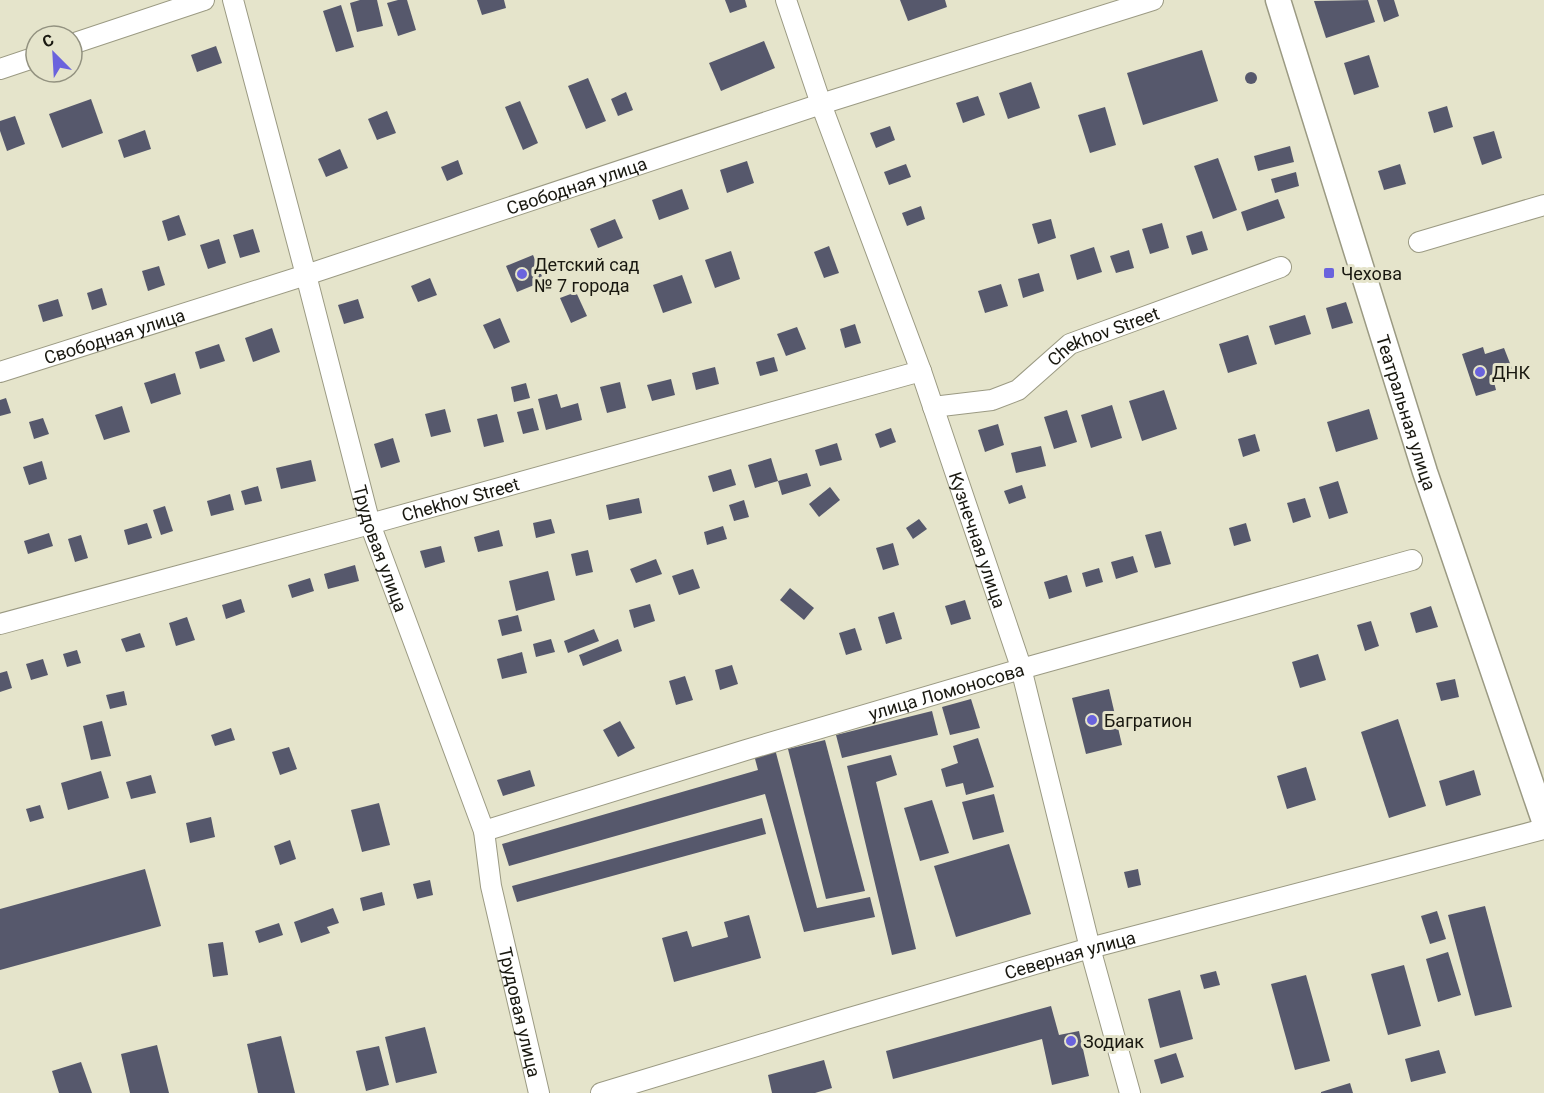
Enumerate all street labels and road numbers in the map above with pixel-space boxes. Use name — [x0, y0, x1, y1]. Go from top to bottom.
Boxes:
street label: Свободная улица — [504, 152, 649, 218]
street label: Chekhov Street — [1043, 302, 1162, 370]
street label: Свободная улица — [41, 304, 188, 368]
street label: Театральная улица — [1372, 332, 1441, 493]
street label: Кузнечная улица — [945, 469, 1011, 611]
street label: Chekhov Street — [399, 473, 522, 525]
street label: Трудовая улица — [350, 483, 412, 615]
street label: улица Ломоносова — [866, 658, 1026, 724]
street label: Северная улица — [1002, 926, 1138, 983]
street label: Трудовая улица — [495, 945, 545, 1079]

